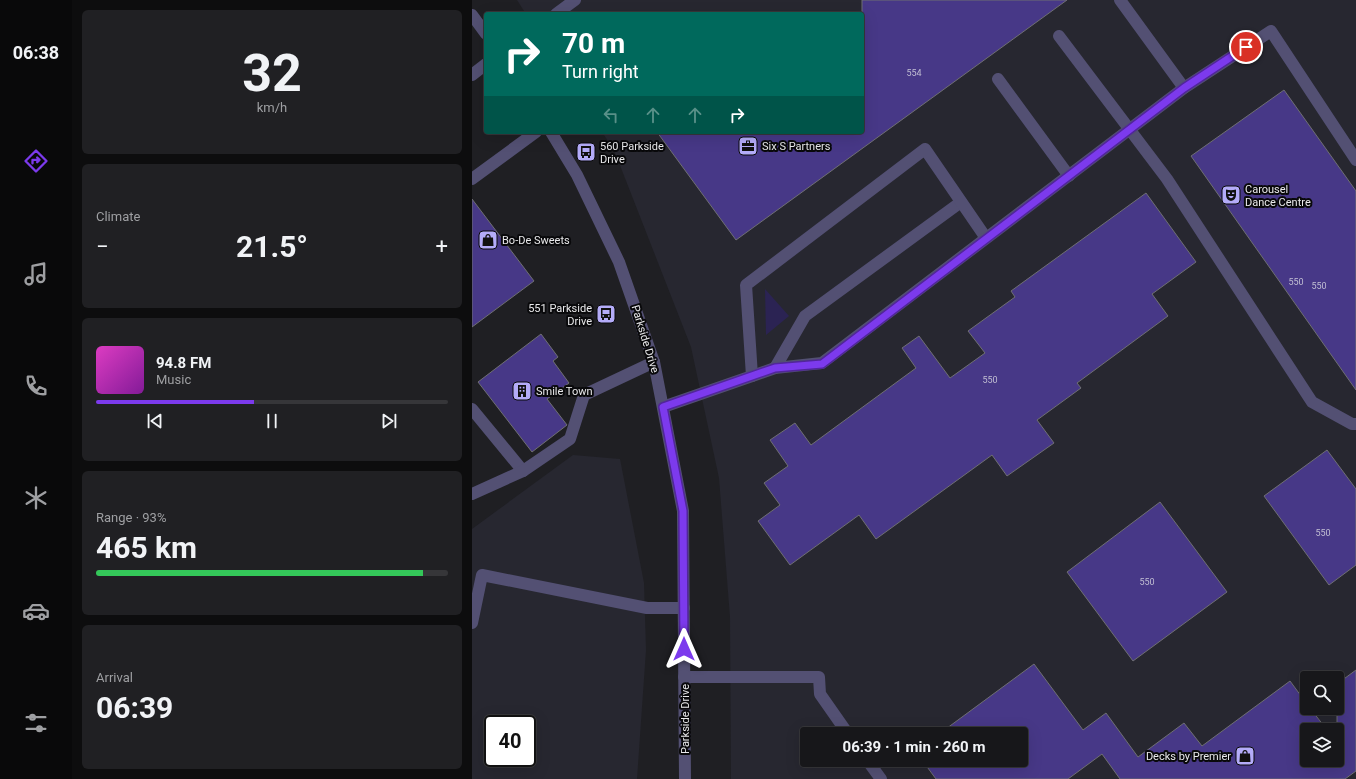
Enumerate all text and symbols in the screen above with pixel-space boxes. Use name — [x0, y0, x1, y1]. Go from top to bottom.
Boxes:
text: 70 m — [562, 27, 625, 60]
icon: right — [496, 28, 548, 80]
pin — [1229, 30, 1263, 64]
icon: arrive — [1235, 36, 1257, 58]
text: 06:38 — [13, 42, 59, 63]
text: 32 — [242, 43, 302, 104]
text: Turn right — [562, 61, 639, 82]
house number: 554 — [906, 68, 922, 78]
text: km/h — [257, 100, 287, 115]
icon: left — [600, 104, 622, 126]
icon: ahead — [642, 104, 664, 126]
icon: ahead — [684, 104, 706, 126]
icon: right — [726, 104, 748, 126]
office icon: Six S Partners — [737, 135, 759, 157]
place label: 560 Parkside Drive — [600, 140, 664, 166]
place label: Six S Partners — [762, 140, 831, 153]
bus stop icon: 560 Parkside Drive — [575, 141, 597, 163]
icon: directions — [22, 147, 50, 175]
place label: Carousel Dance Centre — [1245, 183, 1311, 209]
theatre icon: Carousel Dance Centre — [1220, 184, 1242, 206]
text: Climate — [96, 209, 140, 224]
text: 21.5° — [236, 229, 308, 264]
shop icon: Bo-De Sweets — [477, 229, 499, 251]
text: − — [96, 234, 109, 259]
text: + — [436, 234, 448, 259]
place label: Bo-De Sweets — [502, 234, 570, 247]
icon: music — [22, 260, 50, 288]
house number: 550 — [1288, 277, 1304, 287]
house number: 550 — [1311, 281, 1327, 291]
place label: 551 Parkside Drive — [528, 302, 592, 328]
bus stop icon: 551 Parkside Drive — [595, 303, 617, 325]
street label: Parkside Drive — [629, 304, 661, 375]
text: 94.8 FM — [156, 354, 211, 372]
icon: phone — [22, 372, 50, 400]
text: Music — [156, 372, 191, 387]
house number: 550 — [982, 375, 998, 385]
building icon: Smile Town — [511, 380, 533, 402]
place label: Smile Town — [536, 385, 593, 398]
icon: previous — [144, 410, 166, 432]
icon: pause — [261, 410, 283, 432]
icon: next — [378, 410, 400, 432]
icon: climate — [22, 484, 50, 512]
text: Range · 93% — [96, 510, 166, 525]
house number: 550 — [1315, 528, 1331, 538]
text: 465 km — [96, 530, 197, 565]
house number: 550 — [1139, 577, 1155, 587]
icon: car — [22, 597, 50, 625]
position arrow — [663, 628, 705, 670]
text: Arrival — [96, 670, 133, 685]
map controls — [1300, 671, 1344, 767]
button: search — [1300, 671, 1344, 715]
street label: Parkside Drive — [679, 684, 692, 754]
text: 06:39 — [96, 690, 173, 725]
icon: filters — [22, 709, 50, 737]
speed limit sign: 40 — [484, 715, 536, 767]
button: layers — [1300, 723, 1344, 767]
text: 06:39 · 1 min · 260 m — [843, 738, 985, 756]
shop icon: Decks by Premier — [1234, 745, 1256, 767]
place label: Decks by Premier — [1146, 750, 1231, 763]

